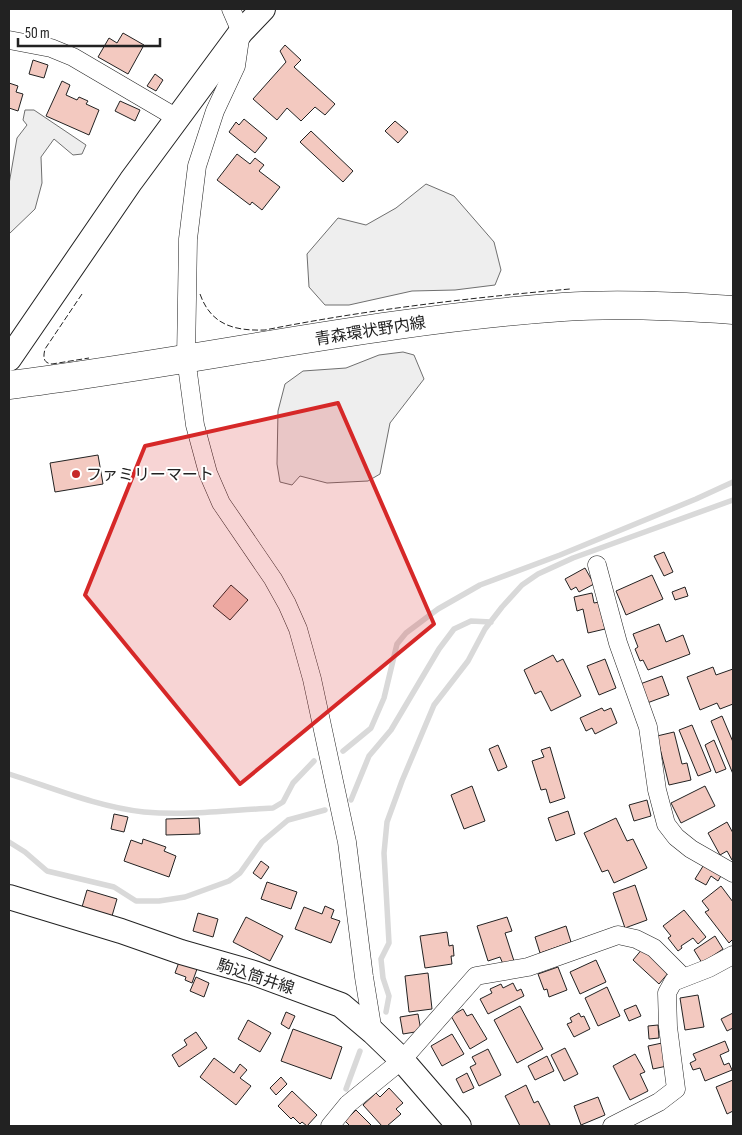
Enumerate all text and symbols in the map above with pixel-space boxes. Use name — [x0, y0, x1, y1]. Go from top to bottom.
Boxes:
scale bar — [18, 15, 160, 47]
text: 50 m — [25, 24, 50, 43]
street label: 青森環状野内線 — [313, 313, 427, 350]
place label: ファミリーマート — [86, 466, 214, 485]
marker: ファミリーマート — [70, 468, 82, 480]
street label: 駒込筒井線 — [215, 956, 297, 999]

